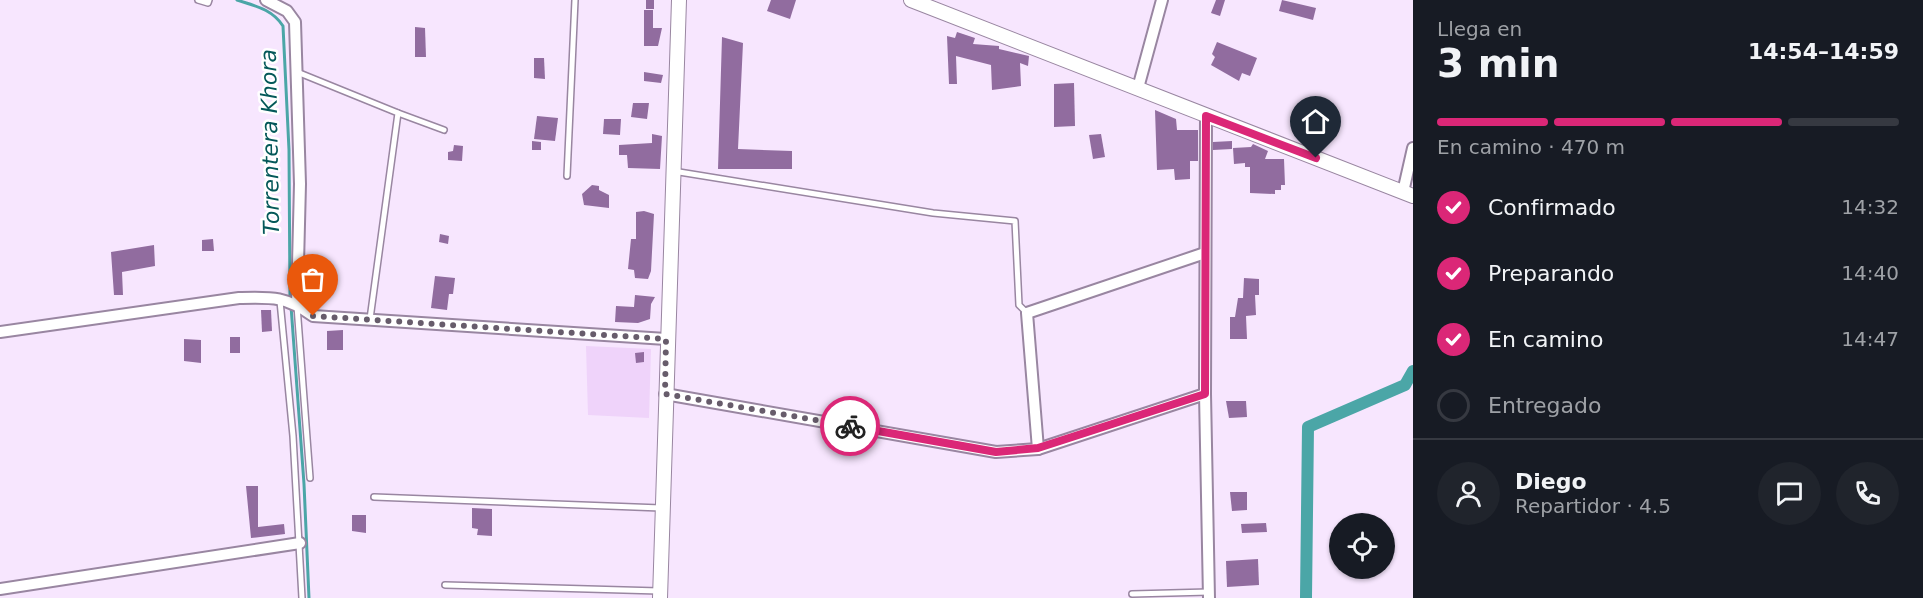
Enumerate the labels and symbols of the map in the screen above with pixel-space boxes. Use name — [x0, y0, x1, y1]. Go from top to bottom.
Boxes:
water label: Torrentera Khora — [256, 49, 284, 235]
pin — [1290, 96, 1341, 158]
pin — [287, 254, 338, 316]
courier — [820, 396, 880, 456]

